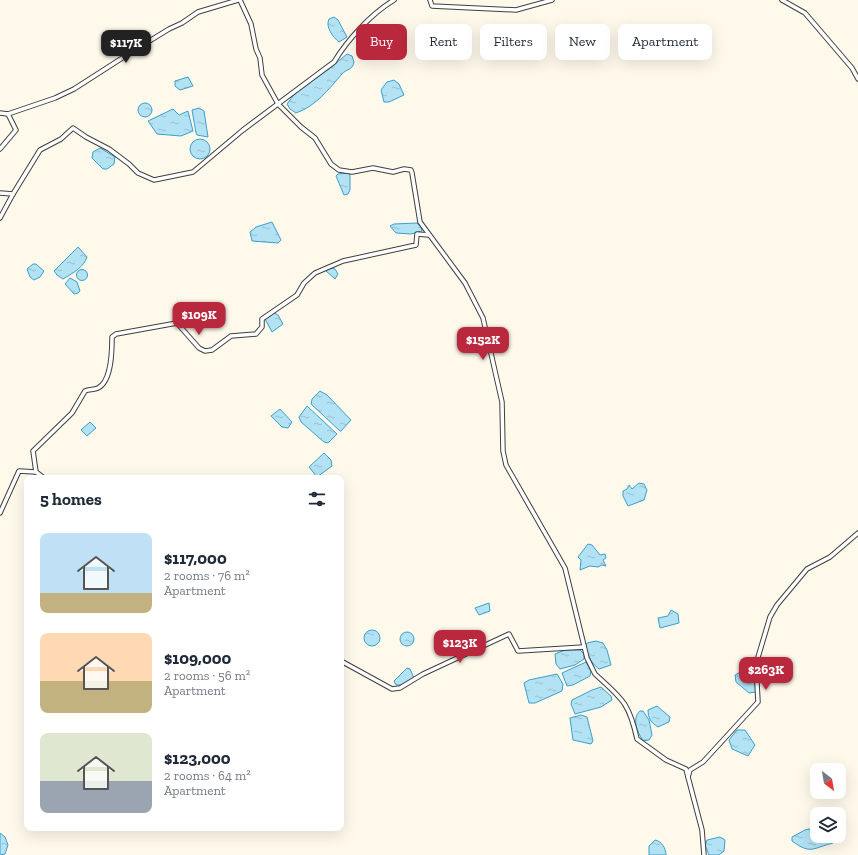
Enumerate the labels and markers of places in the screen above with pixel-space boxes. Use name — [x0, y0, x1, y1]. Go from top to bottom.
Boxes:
pin: $117K — [98, 30, 154, 64]
pin: $109K — [171, 302, 227, 336]
pin: $152K — [455, 327, 511, 361]
pin: $123K — [432, 630, 488, 664]
pin: $263K — [738, 657, 794, 691]

